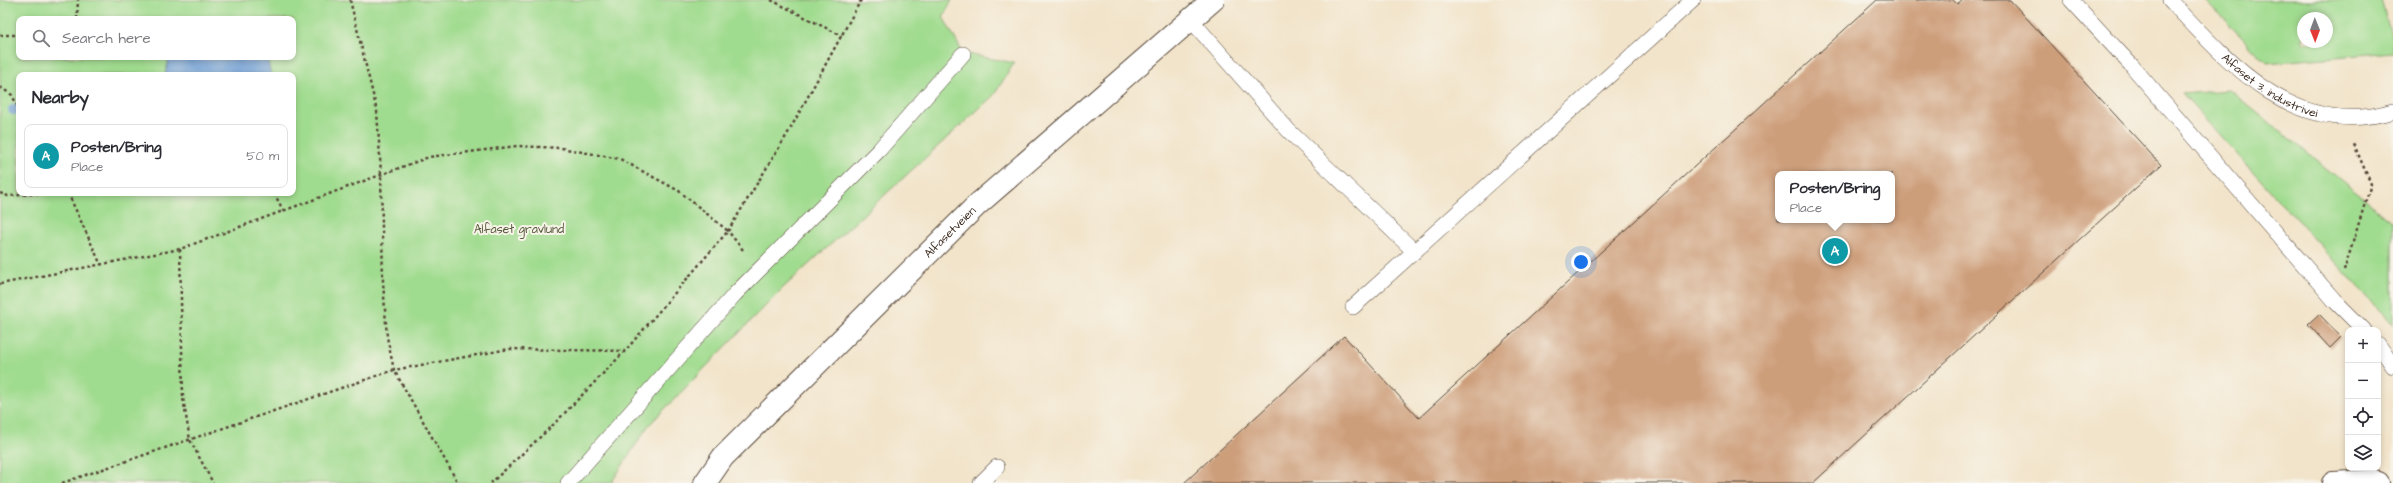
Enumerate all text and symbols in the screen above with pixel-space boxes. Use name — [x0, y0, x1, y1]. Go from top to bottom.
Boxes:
north arrow — [2297, 12, 2333, 48]
search box — [16, 16, 296, 60]
icon: search — [30, 27, 52, 49]
text: Search here — [62, 28, 151, 49]
street label: Alfaset 3. industrivei — [2218, 50, 2320, 122]
text: Nearby — [32, 86, 89, 110]
text: Posten/Bring — [71, 137, 161, 158]
text: A — [42, 147, 50, 165]
text: 50 m — [246, 147, 279, 165]
text: Place — [71, 158, 103, 176]
popup — [1775, 171, 1895, 223]
text: Posten/Bring — [1790, 178, 1880, 199]
text: Place — [1790, 199, 1822, 217]
street label: Alfasetveien — [920, 203, 980, 262]
park label: Alfaset gravlund — [474, 221, 564, 239]
pin: A — [1822, 236, 1848, 266]
your location — [1571, 252, 1591, 272]
map controls — [2345, 327, 2381, 471]
button: + — [2345, 327, 2381, 363]
button: − — [2345, 363, 2381, 399]
button: locate — [2345, 399, 2381, 435]
button: layers — [2345, 435, 2381, 471]

